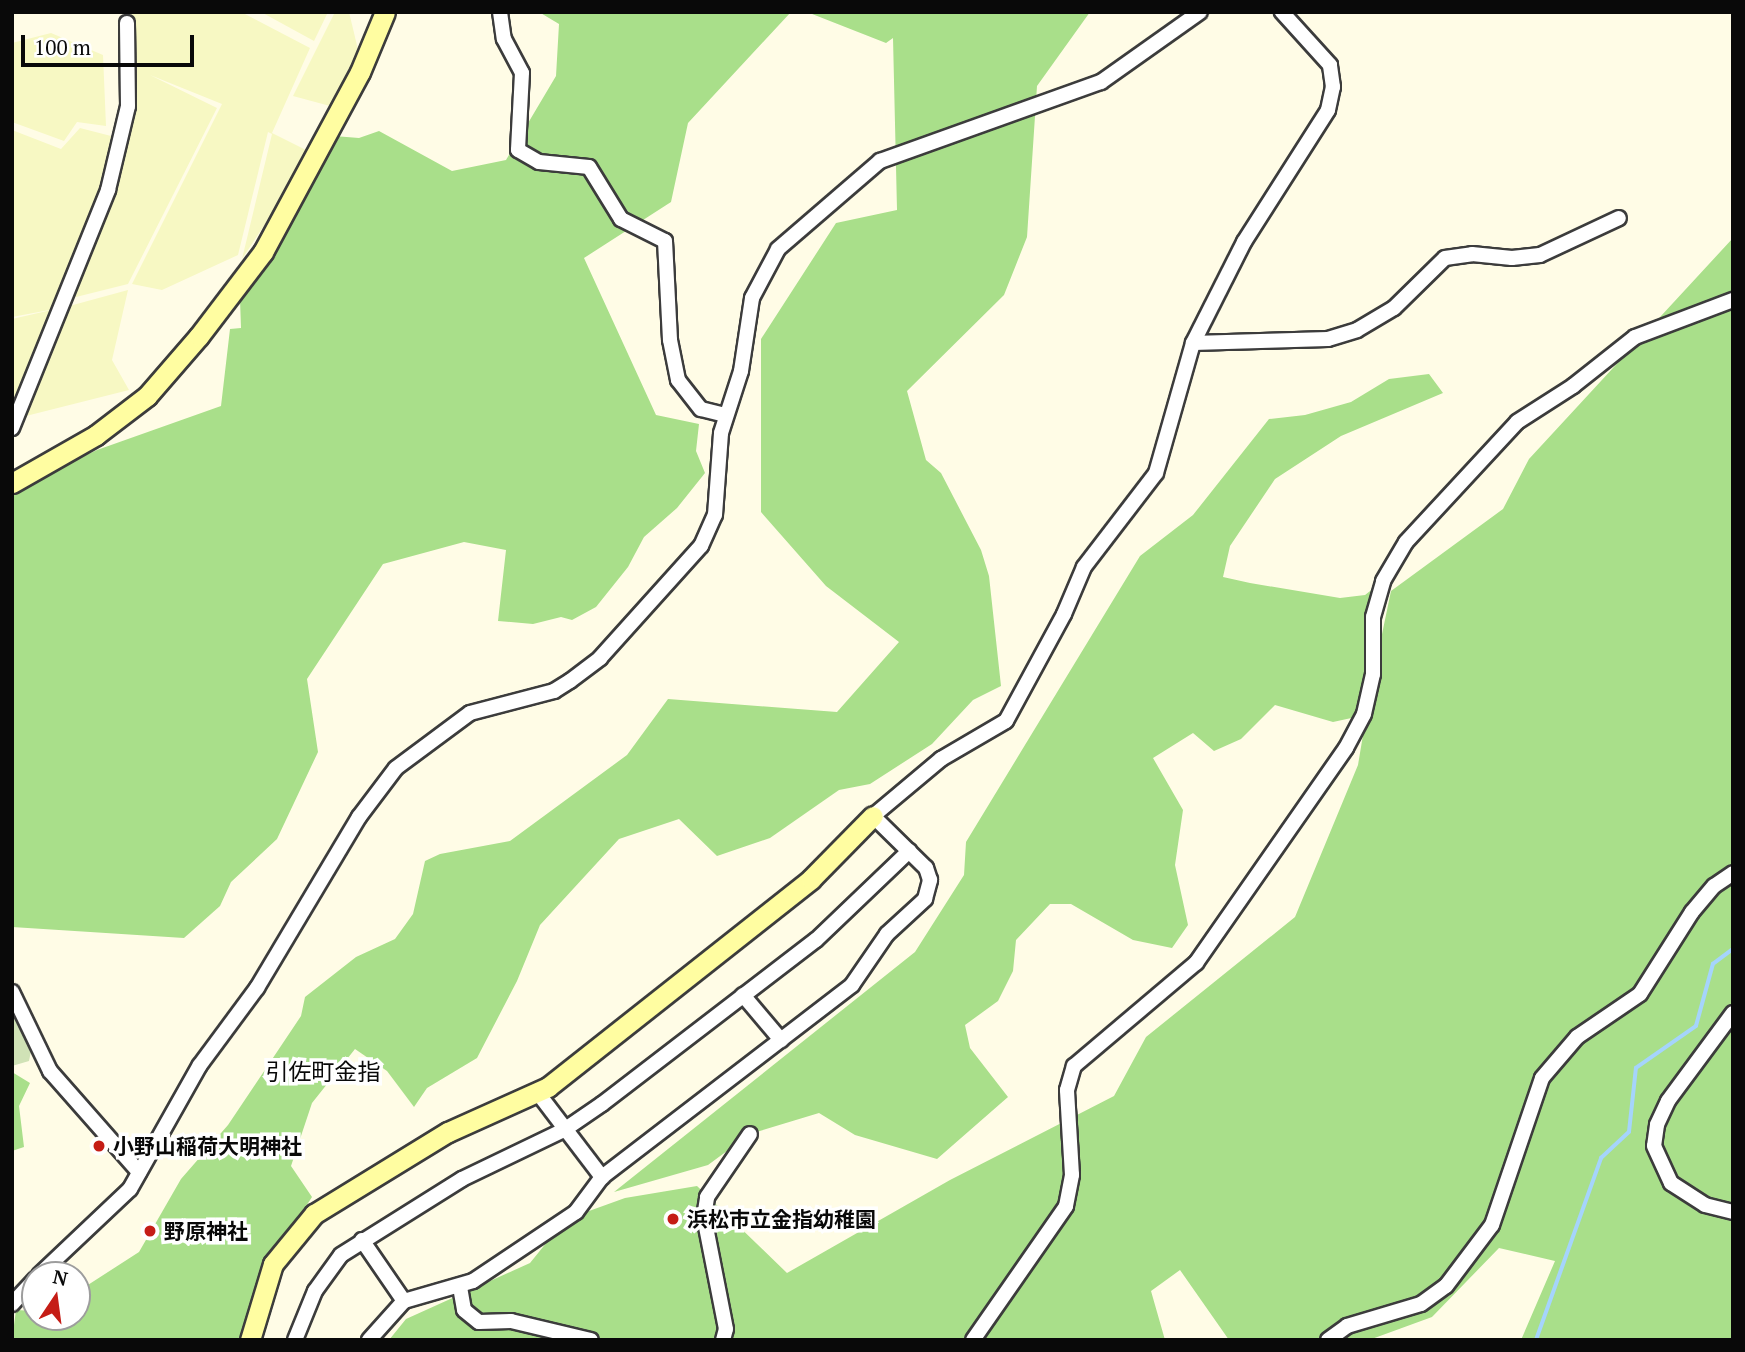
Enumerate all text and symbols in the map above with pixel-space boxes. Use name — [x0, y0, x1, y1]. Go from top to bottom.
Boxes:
scale bar — [24, 21, 198, 65]
text: 100 m — [34, 33, 91, 61]
district label: 引佐町金指 — [266, 1058, 380, 1086]
place label: 小野山稲荷大明神社 — [113, 1133, 302, 1159]
marker: 小野山稲荷大明神社 — [91, 1138, 107, 1154]
place label: 浜松市立金指幼稚園 — [687, 1206, 876, 1232]
marker: 浜松市立金指幼稚園 — [665, 1211, 681, 1227]
place label: 野原神社 — [164, 1218, 248, 1244]
marker: 野原神社 — [142, 1223, 158, 1239]
north arrow — [21, 1261, 91, 1331]
text: N — [51, 1263, 70, 1291]

